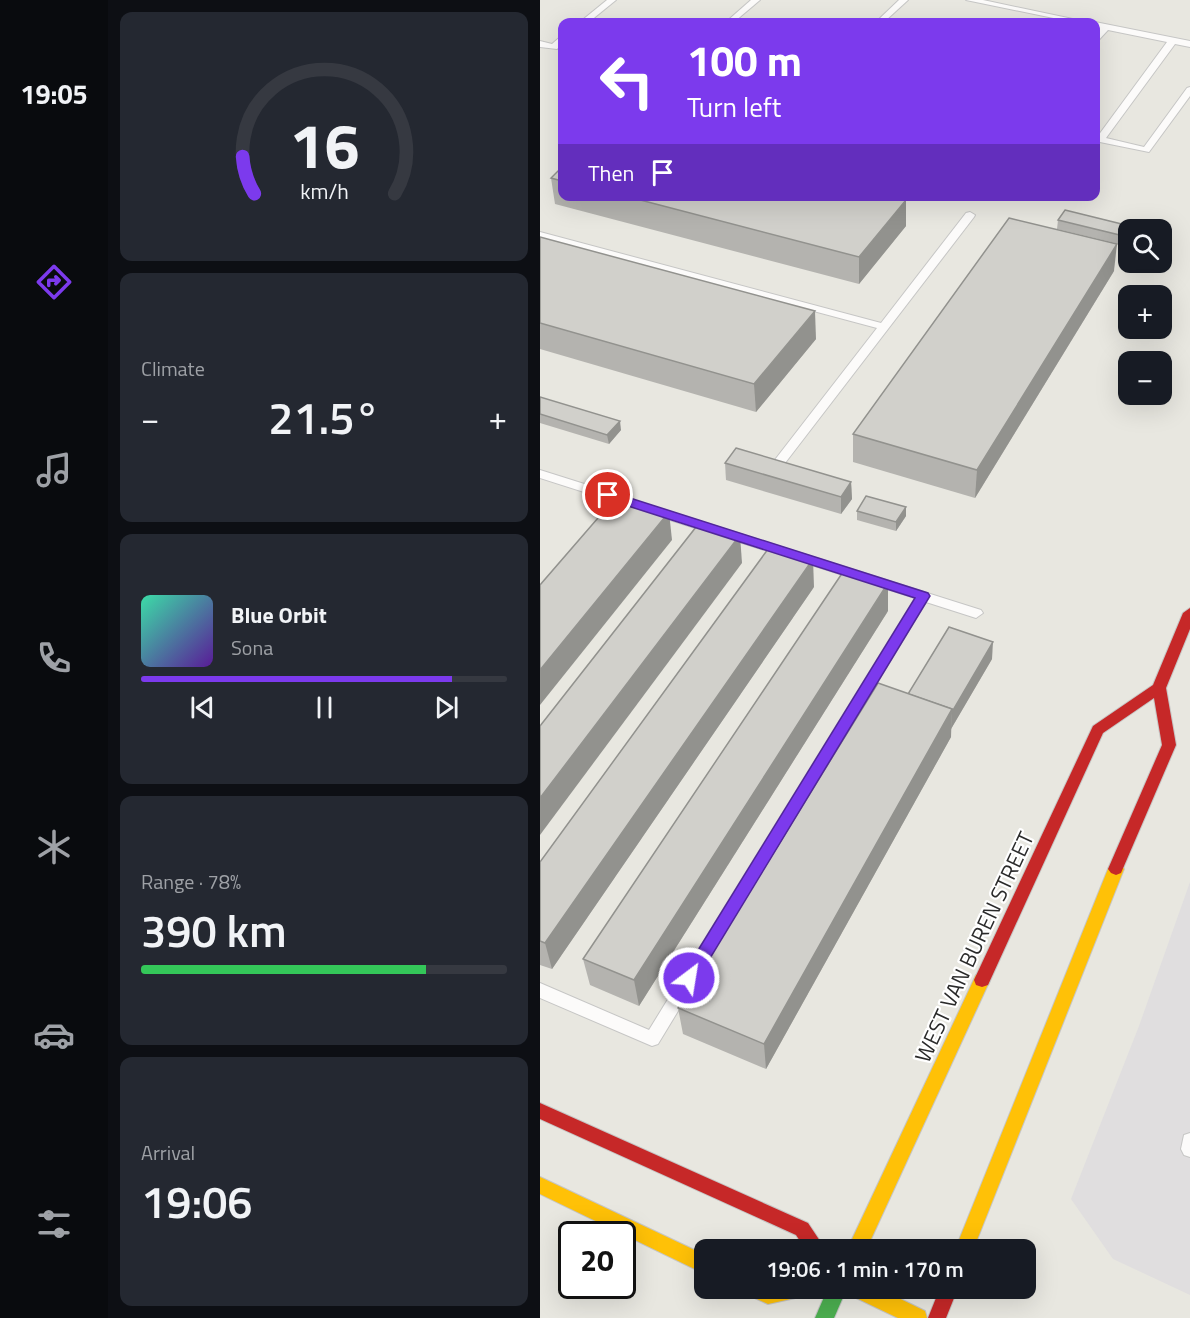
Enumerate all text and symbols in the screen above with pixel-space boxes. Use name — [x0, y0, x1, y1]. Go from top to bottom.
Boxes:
text: 100 m — [687, 28, 802, 92]
icon: left — [588, 42, 666, 120]
text: 19:05 — [20, 73, 88, 114]
text: Turn left — [687, 86, 781, 127]
text: 16 — [289, 97, 359, 192]
text: Then — [588, 156, 634, 190]
icon: arrive — [646, 156, 679, 189]
text: km/h — [300, 175, 348, 207]
map controls — [1118, 219, 1172, 405]
button: search — [1118, 219, 1172, 273]
icon: directions — [33, 261, 75, 303]
button: + — [1118, 285, 1172, 339]
button: − — [1118, 351, 1172, 405]
text: Climate — [141, 353, 205, 384]
text: 21.5° — [268, 383, 380, 451]
text: − — [141, 393, 159, 443]
text: + — [489, 393, 507, 443]
icon: music — [33, 449, 75, 491]
pin — [582, 469, 633, 520]
icon: arrive — [591, 478, 624, 511]
text: Blue Orbit — [231, 598, 327, 632]
text: Sona — [231, 632, 273, 663]
icon: phone — [33, 637, 75, 679]
icon: previous — [186, 691, 219, 724]
icon: pause — [308, 691, 341, 724]
icon: next — [430, 691, 463, 724]
icon: climate — [33, 826, 75, 868]
street label: WEST VAN BUREN STREET — [906, 826, 1043, 1068]
text: Range · 78% — [141, 866, 241, 897]
text: 390 km — [141, 896, 287, 964]
position arrow — [657, 946, 721, 1010]
icon: car — [33, 1014, 75, 1056]
text: Arrival — [141, 1137, 195, 1168]
text: 19:06 — [141, 1167, 253, 1235]
icon: filters — [33, 1203, 75, 1245]
speed limit sign: 20 — [558, 1221, 636, 1299]
text: 19:06 · 1 min · 170 m — [766, 1252, 964, 1286]

